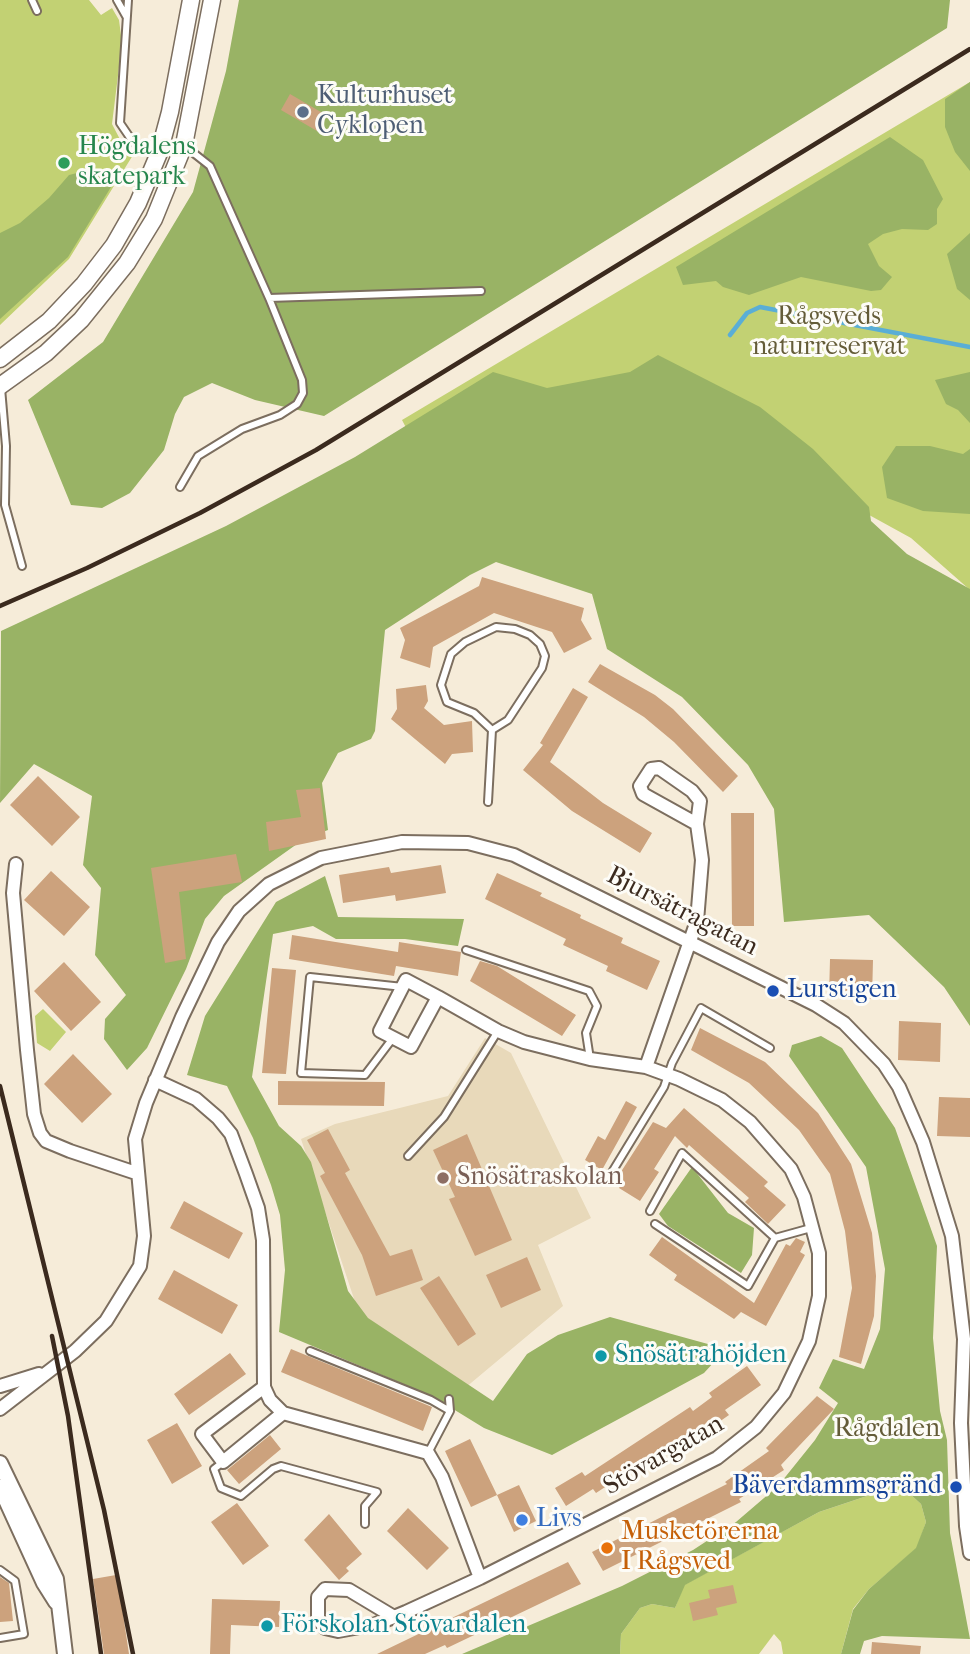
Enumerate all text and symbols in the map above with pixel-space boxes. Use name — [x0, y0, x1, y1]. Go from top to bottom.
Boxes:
place label: Kulturhuset Cyklopen — [317, 81, 453, 142]
marker: Kulturhuset Cyklopen — [295, 104, 311, 120]
place label: Högdalens skatepark — [78, 132, 196, 194]
marker: Högdalens skatepark — [56, 155, 72, 171]
park label: Rågsveds naturreservat — [752, 302, 906, 364]
street label: Bjursätragatan — [601, 861, 763, 963]
place label: Lurstigen — [787, 975, 897, 1007]
marker: Lurstigen — [765, 983, 781, 999]
place label: Snösätraskolan — [457, 1162, 622, 1194]
marker: Snösätraskolan — [435, 1170, 451, 1186]
place label: Snösätrahöjden — [615, 1340, 787, 1372]
marker: Snösätrahöjden — [593, 1348, 609, 1364]
street label: Stövargatan — [598, 1409, 730, 1503]
park label: Rågdalen — [834, 1414, 940, 1446]
place label: Bäverdammsgränd — [732, 1471, 942, 1503]
marker: Bäverdammsgränd — [948, 1479, 964, 1495]
place label: Livs — [536, 1504, 582, 1536]
marker: Livs — [514, 1512, 530, 1528]
place label: Musketörerna I Rågsved — [621, 1517, 779, 1578]
marker: Musketörerna I Rågsved — [599, 1540, 615, 1556]
place label: Förskolan Stövardalen — [281, 1610, 526, 1642]
marker: Förskolan Stövardalen — [259, 1618, 275, 1634]

